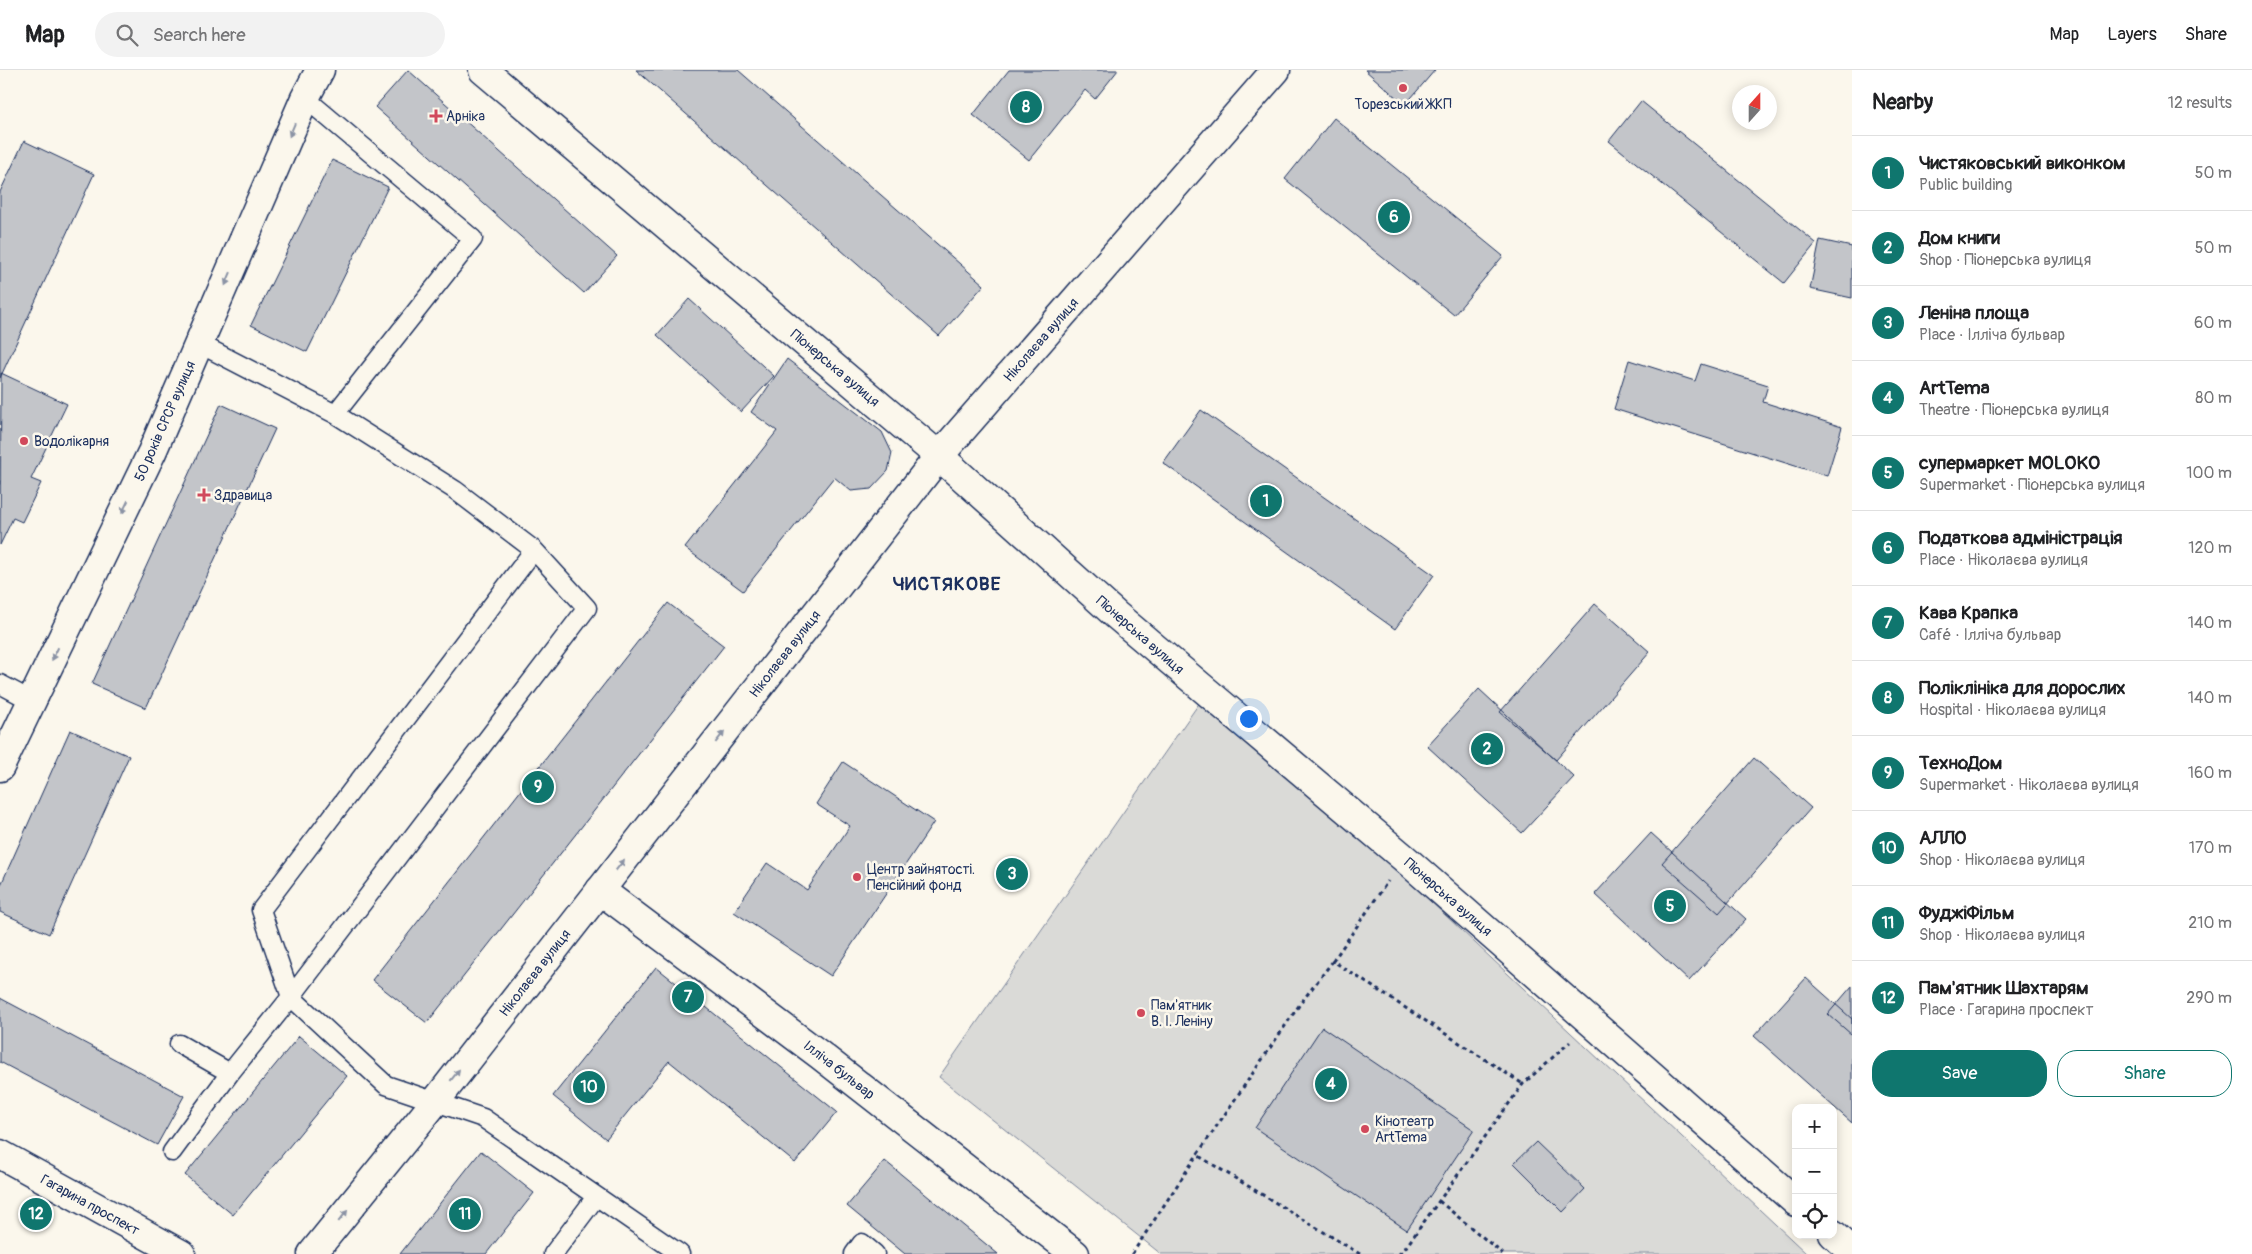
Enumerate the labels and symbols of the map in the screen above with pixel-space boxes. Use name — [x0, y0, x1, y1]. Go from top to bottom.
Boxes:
marker: Торезський ЖКП — [1397, 82, 1409, 94]
north arrow — [1732, 85, 1777, 130]
pin: 8 — [1010, 88, 1042, 126]
place label: Торезський ЖКП — [1354, 96, 1452, 113]
place label: Арніка — [446, 108, 485, 125]
marker: Арніка — [430, 110, 442, 122]
one-way arrow — [287, 123, 295, 137]
pin: 6 — [1378, 198, 1410, 236]
one-way arrow — [223, 272, 231, 286]
street label: Ніколаєва вулиця — [1000, 295, 1082, 385]
street label: Піонерська вулиця — [787, 326, 883, 410]
street label: 50 років СРСР вулиця — [131, 358, 199, 484]
place label: Водолікарня — [34, 433, 109, 450]
marker: Водолікарня — [18, 435, 30, 447]
pin: 1 — [1250, 482, 1282, 520]
place label: Здравица — [214, 487, 272, 504]
marker: Здравица — [198, 489, 210, 501]
one-way arrow — [121, 500, 129, 514]
district label: ЧИСТЯКОВЕ — [893, 572, 1001, 596]
street label: Піонерська вулиця — [1093, 592, 1187, 678]
street label: Ніколаєва вулиця — [746, 607, 824, 701]
one-way arrow — [50, 647, 58, 661]
your location — [1236, 706, 1262, 732]
pin: 2 — [1471, 730, 1503, 768]
one-way arrow — [715, 731, 726, 744]
pin: 9 — [522, 768, 554, 806]
street label: Піонерська вулиця — [1401, 854, 1495, 940]
pin: 3 — [996, 855, 1028, 893]
one-way arrow — [615, 859, 626, 872]
place label: Центр зайнятості. Пенсійний фонд — [867, 861, 975, 894]
marker: Центр зайнятості. Пенсійний фонд — [851, 871, 863, 883]
pin: 5 — [1654, 887, 1686, 925]
street label: Ніколаєва вулиця — [496, 926, 574, 1020]
pin: 7 — [672, 978, 704, 1016]
place label: Пам'ятник В. І. Леніну — [1151, 997, 1213, 1030]
marker: Пам'ятник В. І. Леніну — [1135, 1007, 1147, 1019]
street label: Ілліча бульвар — [800, 1037, 878, 1103]
pin: 4 — [1315, 1065, 1347, 1103]
pin: 10 — [573, 1068, 605, 1106]
one-way arrow — [450, 1069, 461, 1082]
place label: Кінотеатр ArtTema — [1375, 1113, 1434, 1146]
marker: Кінотеатр ArtTema — [1359, 1123, 1371, 1135]
street label: Гагарина проспект — [38, 1171, 142, 1239]
pin: 12 — [20, 1195, 52, 1233]
pin: 11 — [449, 1195, 481, 1233]
one-way arrow — [337, 1210, 348, 1223]

